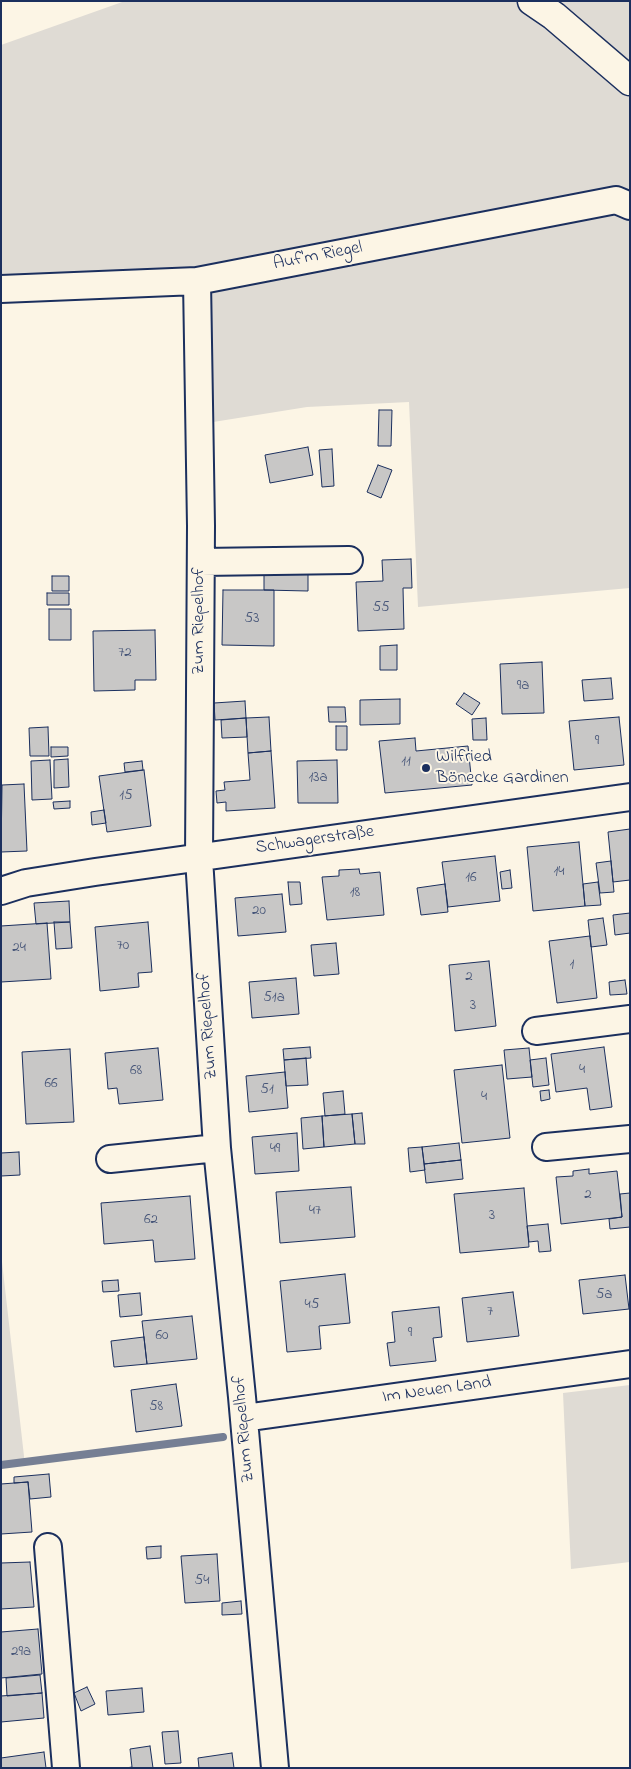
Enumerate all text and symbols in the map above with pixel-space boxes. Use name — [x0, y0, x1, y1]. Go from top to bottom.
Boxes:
street label: Auf'm Riegel — [272, 238, 364, 276]
street label: Zum Riepelhof — [189, 567, 211, 675]
house number: 55 — [372, 600, 390, 618]
house number: 53 — [245, 611, 259, 629]
house number: 72 — [118, 645, 132, 663]
house number: 9a — [517, 678, 529, 696]
house number: 9 — [595, 733, 599, 751]
place label: Wilfried Bönecke Gardinen — [436, 747, 569, 790]
house number: 11 — [401, 754, 411, 772]
marker: Wilfried Bönecke Gardinen — [420, 762, 432, 774]
house number: 13a — [308, 770, 328, 788]
house number: 15 — [119, 788, 133, 806]
street label: Schwagerstraße — [254, 822, 376, 860]
house number: 14 — [554, 864, 564, 882]
house number: 16 — [465, 870, 477, 888]
house number: 18 — [350, 885, 360, 903]
house number: 20 — [252, 903, 266, 921]
house number: 70 — [117, 938, 129, 956]
house number: 24 — [12, 940, 26, 958]
house number: 1 — [570, 957, 574, 975]
house number: 2 — [465, 969, 473, 987]
street label: Zum Riepelhof — [194, 972, 224, 1080]
house number: 51a — [263, 990, 285, 1008]
house number: 3 — [470, 998, 476, 1016]
house number: 4 — [579, 1062, 585, 1080]
house number: 68 — [130, 1063, 142, 1081]
house number: 66 — [44, 1076, 58, 1094]
house number: 51 — [260, 1082, 274, 1100]
house number: 4 — [481, 1089, 487, 1107]
house number: 49 — [270, 1141, 280, 1159]
house number: 2 — [584, 1187, 592, 1205]
house number: 47 — [309, 1203, 321, 1221]
house number: 3 — [489, 1208, 495, 1226]
house number: 62 — [144, 1212, 158, 1230]
house number: 5a — [596, 1287, 612, 1305]
house number: 45 — [305, 1297, 319, 1315]
house number: 7 — [487, 1304, 493, 1322]
house number: 9 — [408, 1325, 412, 1343]
house number: 60 — [155, 1328, 169, 1346]
street label: Im Neuen Land — [381, 1373, 493, 1409]
street label: Zum Riepelhof — [230, 1375, 260, 1483]
house number: 58 — [149, 1399, 163, 1417]
house number: 54 — [195, 1573, 209, 1591]
house number: 29a — [11, 1644, 31, 1662]

